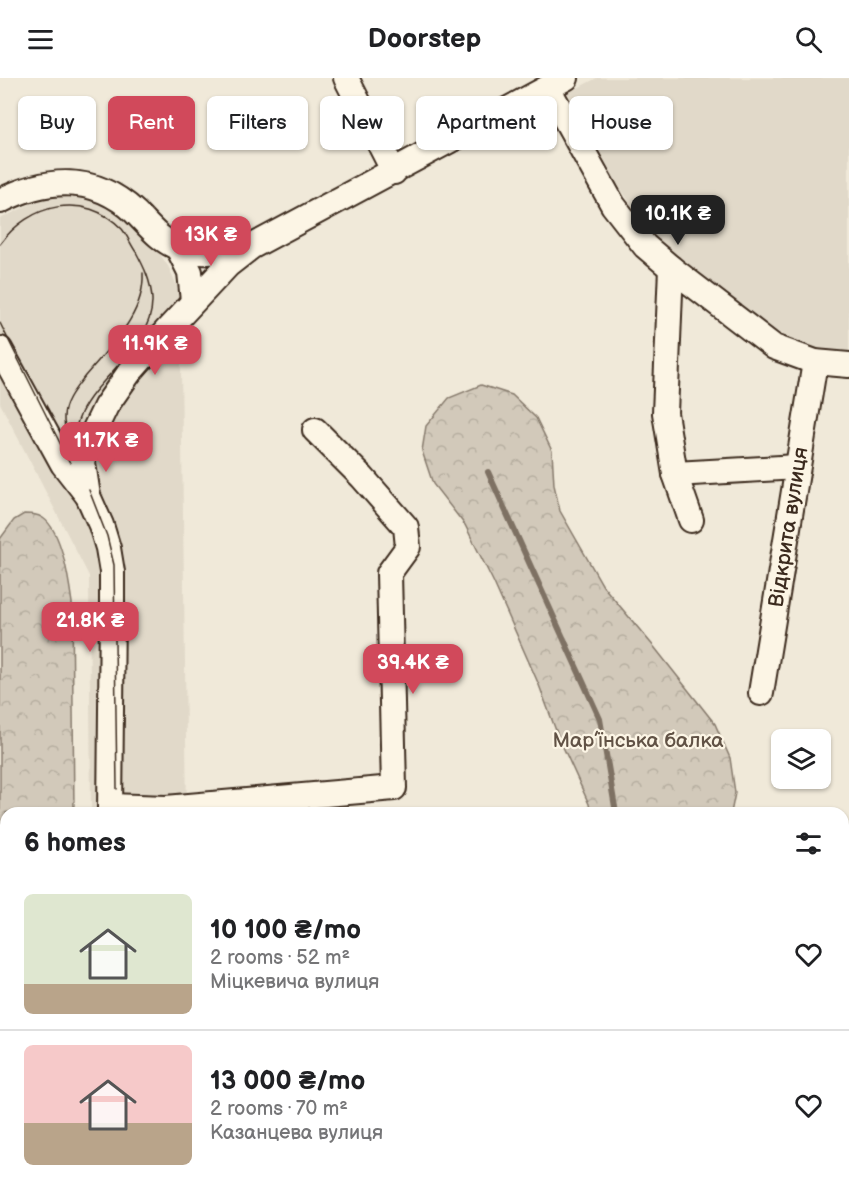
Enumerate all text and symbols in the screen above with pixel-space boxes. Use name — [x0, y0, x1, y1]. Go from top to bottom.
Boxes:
icon: menu — [24, 23, 57, 56]
text: Doorstep — [368, 23, 481, 55]
icon: search — [792, 23, 825, 56]
chip: Buy — [18, 96, 96, 150]
chip: Rent — [108, 96, 195, 150]
chip: Filters — [207, 96, 308, 150]
chip: New — [320, 96, 404, 150]
chip: Apartment — [416, 96, 557, 150]
chip: House — [569, 96, 673, 150]
pin: 10.1K ₴ — [623, 195, 733, 246]
text: 10.1K ₴ — [645, 202, 711, 226]
pin: 13K ₴ — [169, 216, 253, 267]
text: 13K ₴ — [185, 223, 237, 247]
pin: 11.9K ₴ — [100, 325, 210, 376]
text: 11.9K ₴ — [122, 332, 188, 356]
pin: 11.7K ₴ — [51, 422, 161, 473]
text: 11.7K ₴ — [74, 429, 138, 453]
street label: Відкрита вулиця — [763, 445, 813, 609]
pin: 21.8K ₴ — [35, 602, 145, 653]
text: 21.8K ₴ — [56, 609, 124, 633]
pin: 39.4K ₴ — [358, 644, 468, 695]
text: 39.4K ₴ — [377, 651, 449, 675]
park label: Мар’їнська балка — [552, 728, 724, 753]
map controls — [771, 729, 831, 789]
button: layers — [771, 729, 831, 789]
icon: filters — [792, 827, 825, 860]
text: 6 homes — [24, 828, 126, 859]
text: 10 100 ₴/mo — [210, 915, 361, 946]
icon: home — [72, 918, 144, 990]
icon: heart — [792, 938, 825, 971]
text: 2 rooms · 52 m² — [210, 946, 350, 970]
text: Міцкевича вулиця — [210, 970, 379, 994]
text: 13 000 ₴/mo — [210, 1066, 365, 1097]
icon: home — [72, 1069, 144, 1141]
icon: heart — [792, 1089, 825, 1122]
text: 2 rooms · 70 m² — [210, 1097, 348, 1121]
text: Казанцева вулиця — [210, 1121, 383, 1145]

